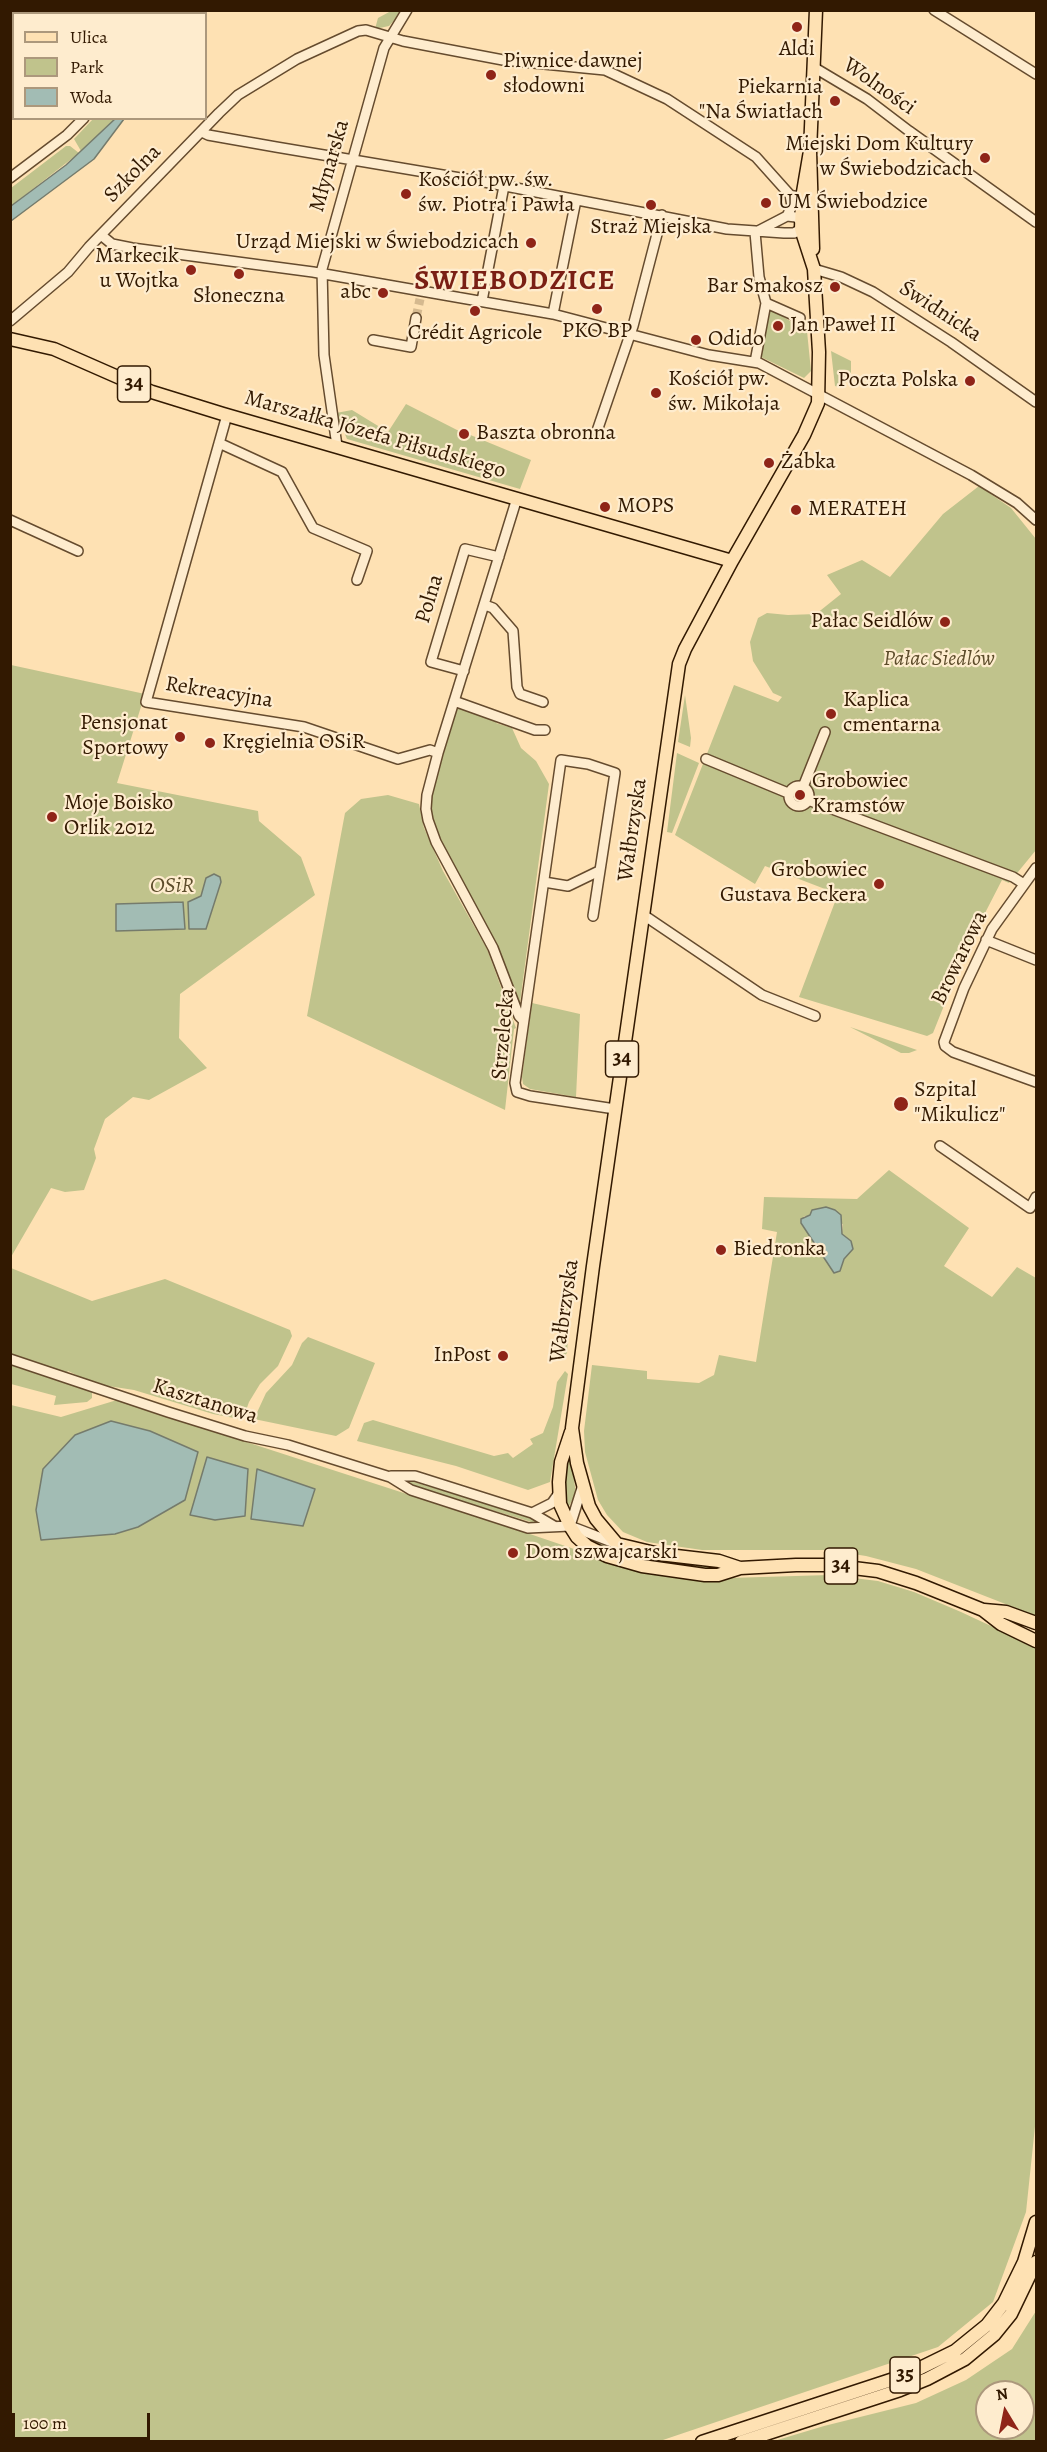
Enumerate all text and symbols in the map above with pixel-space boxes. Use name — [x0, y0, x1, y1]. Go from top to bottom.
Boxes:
legend — [12, 12, 207, 120]
marker: Aldi — [790, 20, 804, 34]
text: Ulica — [70, 25, 108, 49]
place label: Aldi — [779, 37, 815, 63]
place label: Piwnice dawnej słodowni — [503, 49, 643, 100]
street label: Wolności — [838, 53, 920, 121]
text: Park — [70, 55, 104, 79]
marker: Piwnice dawnej słodowni — [484, 68, 498, 82]
place label: Piekarnia "Na Światłach — [699, 75, 823, 126]
text: Woda — [70, 85, 112, 109]
marker: Piekarnia "Na Światłach — [828, 94, 842, 108]
street label: Młynarska — [304, 117, 356, 215]
place label: Miejski Dom Kultury w Świebodzicach — [785, 132, 973, 184]
street label: Szkolna — [99, 139, 167, 209]
marker: Miejski Dom Kultury w Świebodzicach — [978, 151, 992, 165]
place label: Kościół pw. św. św. Piotra i Pawła — [418, 168, 575, 220]
marker: Kościół pw. św. św. Piotra i Pawła — [399, 187, 413, 201]
place label: UM Świebodzice — [778, 190, 928, 216]
marker: UM Świebodzice — [759, 196, 773, 210]
marker: Straż Miejska — [644, 198, 658, 212]
place label: Straż Miejska — [590, 215, 712, 241]
place label: Urząd Miejski w Świebodzicach — [236, 230, 519, 256]
marker: Urząd Miejski w Świebodzicach — [524, 236, 538, 250]
place label: Markecik u Wojtka — [95, 244, 179, 296]
marker: Markecik u Wojtka — [184, 263, 198, 277]
district label: ŚWIEBODZICE — [414, 265, 616, 299]
marker: Słoneczna — [232, 267, 246, 281]
place label: Bar Smakosz — [706, 274, 823, 300]
street label: Świdnicka — [894, 276, 986, 348]
place label: abc — [340, 280, 371, 306]
marker: Bar Smakosz — [828, 280, 842, 294]
place label: Słoneczna — [193, 284, 285, 310]
marker: abc — [376, 286, 390, 300]
marker: PKO BP — [590, 302, 604, 316]
marker: Crédit Agricole — [468, 304, 482, 318]
place label: Jan Paweł II — [790, 313, 896, 339]
place label: PKO BP — [562, 319, 632, 345]
marker: Jan Paweł II — [771, 319, 785, 333]
place label: Crédit Agricole — [408, 321, 542, 347]
place label: Odido — [708, 327, 764, 353]
marker: Odido — [689, 333, 703, 347]
road number: 34 — [118, 366, 150, 402]
place label: Kościół pw. św. Mikołaja — [668, 367, 780, 418]
place label: Poczta Polska — [838, 368, 958, 394]
marker: Poczta Polska — [963, 374, 977, 388]
street label: Marszałka Józefa Piłsudskiego — [241, 385, 509, 485]
marker: Kościół pw. św. Mikołaja — [649, 386, 663, 400]
place label: Baszta obronna — [476, 421, 616, 447]
marker: Baszta obronna — [457, 427, 471, 441]
place label: Żabka — [781, 450, 836, 476]
marker: Żabka — [762, 456, 776, 470]
place label: MOPS — [617, 494, 674, 520]
place label: MERATEH — [808, 497, 907, 523]
marker: MOPS — [598, 500, 612, 514]
marker: MERATEH — [789, 503, 803, 517]
street label: Polna — [410, 571, 450, 627]
place label: Pałac Seidlów — [811, 609, 933, 635]
marker: Pałac Seidlów — [938, 615, 952, 629]
park label: Pałac Siedlów — [883, 647, 995, 673]
street label: Rekreacyjna — [163, 671, 275, 715]
place label: Kaplica cmentarna — [843, 688, 941, 740]
marker: Kaplica cmentarna — [824, 707, 838, 721]
place label: Pensjonat Sportowy — [80, 711, 168, 762]
marker: Pensjonat Sportowy — [173, 730, 187, 744]
place label: Kręgielnia OSiR — [222, 730, 365, 756]
marker: Kręgielnia OSiR — [203, 736, 217, 750]
place label: Grobowiec Kramstów — [812, 769, 908, 820]
street label: Wałbrzyska — [613, 777, 653, 883]
marker: Grobowiec Kramstów — [793, 788, 807, 802]
place label: Moje Boisko Orlik 2012 — [64, 791, 173, 842]
marker: Moje Boisko Orlik 2012 — [45, 810, 59, 824]
place label: Grobowiec Gustava Beckera — [720, 858, 867, 909]
park label: OSiR — [150, 874, 194, 900]
marker: Grobowiec Gustava Beckera — [872, 877, 886, 891]
street label: Browarowa — [926, 907, 994, 1009]
street label: Strzelecka — [487, 987, 521, 1081]
road number: 34 — [606, 1041, 638, 1077]
place label: Szpital "Mikulicz" — [914, 1078, 1006, 1130]
marker: Szpital "Mikulicz" — [892, 1095, 910, 1113]
place label: Biedronka — [733, 1237, 826, 1263]
marker: Biedronka — [714, 1243, 728, 1257]
street label: Wałbrzyska — [545, 1258, 585, 1364]
place label: InPost — [433, 1343, 491, 1369]
marker: InPost — [496, 1349, 510, 1363]
street label: Kasztanowa — [149, 1374, 261, 1430]
place label: Dom szwajcarski — [525, 1540, 678, 1566]
marker: Dom szwajcarski — [506, 1546, 520, 1560]
road number: 34 — [824, 1548, 858, 1584]
road number: 35 — [890, 2357, 920, 2393]
north arrow — [975, 2380, 1035, 2440]
text: N — [995, 2382, 1010, 2406]
scale bar — [15, 2401, 153, 2439]
text: 100 m — [23, 2411, 67, 2435]

